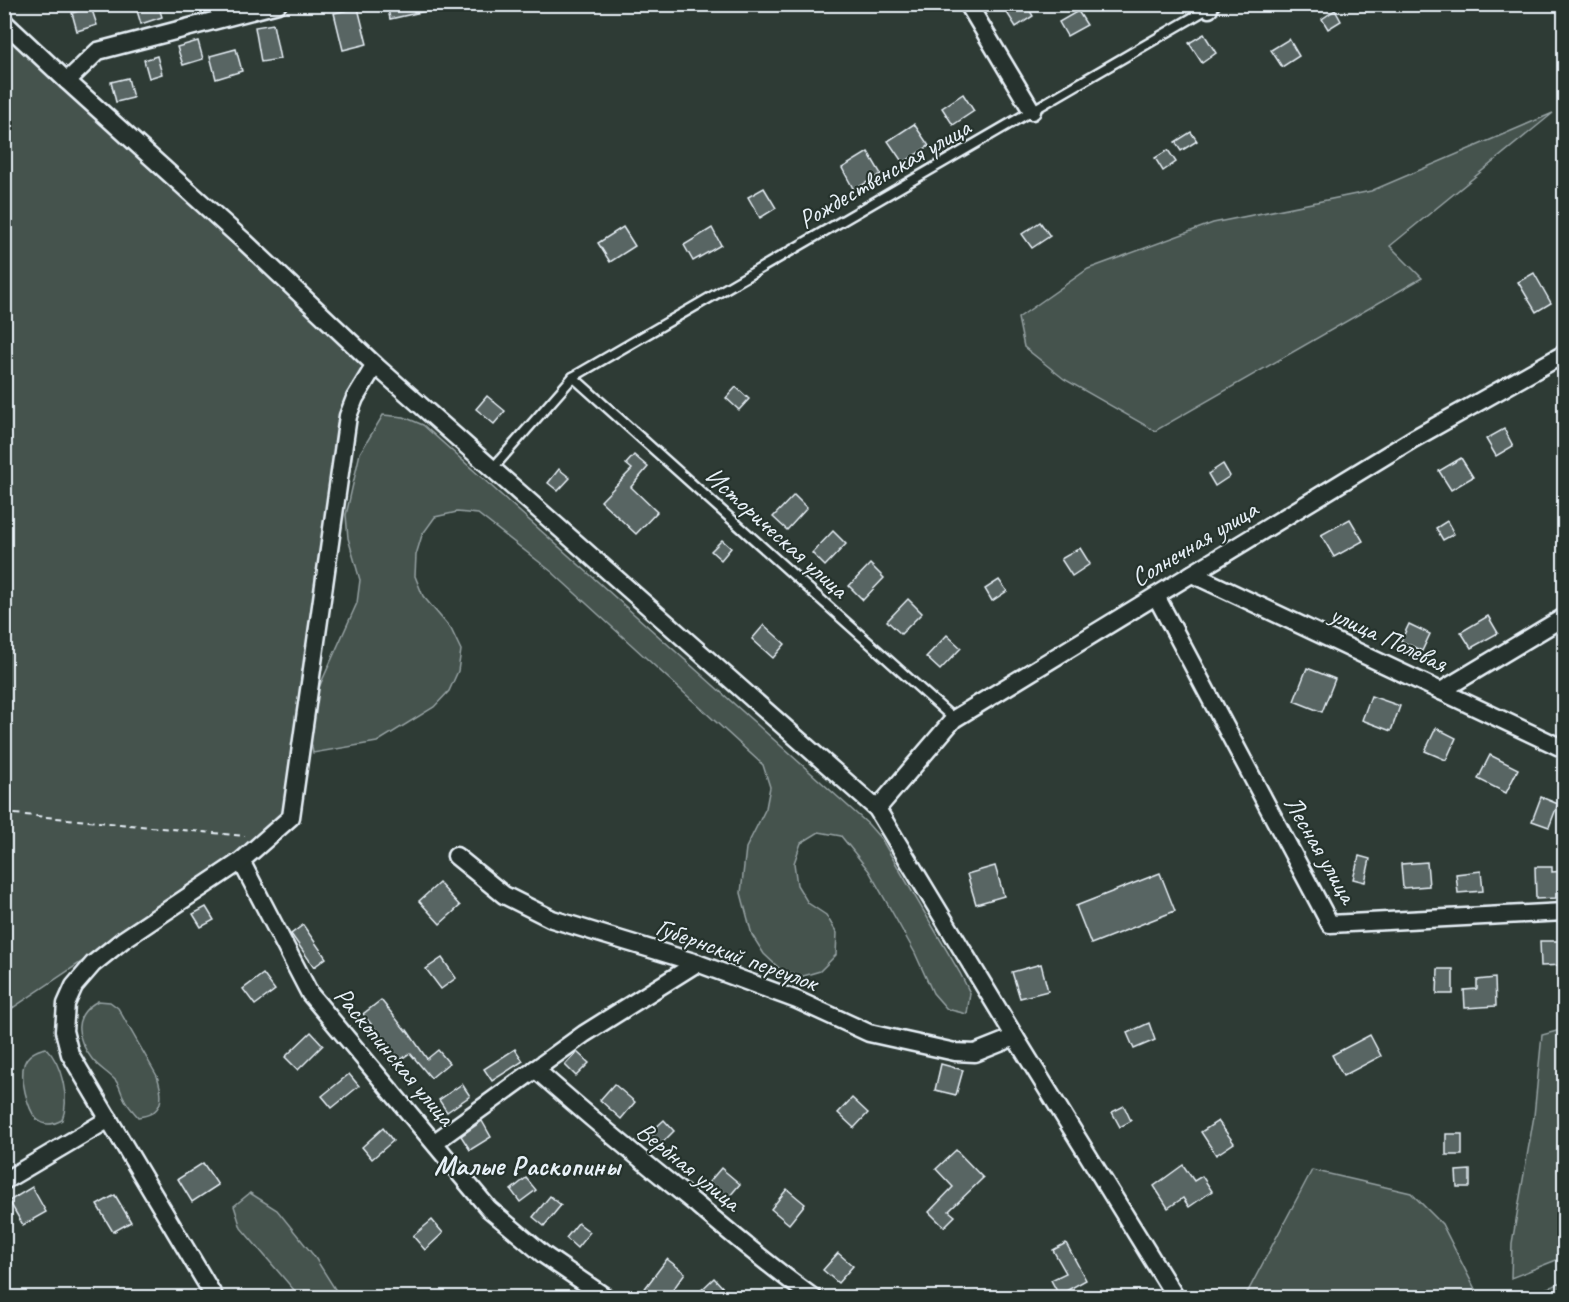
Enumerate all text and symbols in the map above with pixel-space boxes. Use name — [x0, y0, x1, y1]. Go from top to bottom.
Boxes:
street label: Рождественская улица — [792, 110, 978, 236]
street label: Историческая улица — [698, 459, 856, 606]
street label: Солнечная улица — [1125, 492, 1265, 594]
street label: улица Полевая — [1323, 596, 1454, 681]
street label: Лесная улица — [1277, 789, 1366, 911]
street label: Губернский переулок — [652, 910, 824, 1000]
street label: Раскопинская улица — [327, 980, 463, 1134]
street label: Вербная улица — [630, 1114, 749, 1220]
district label: Малые Раскопины — [434, 1148, 623, 1183]

